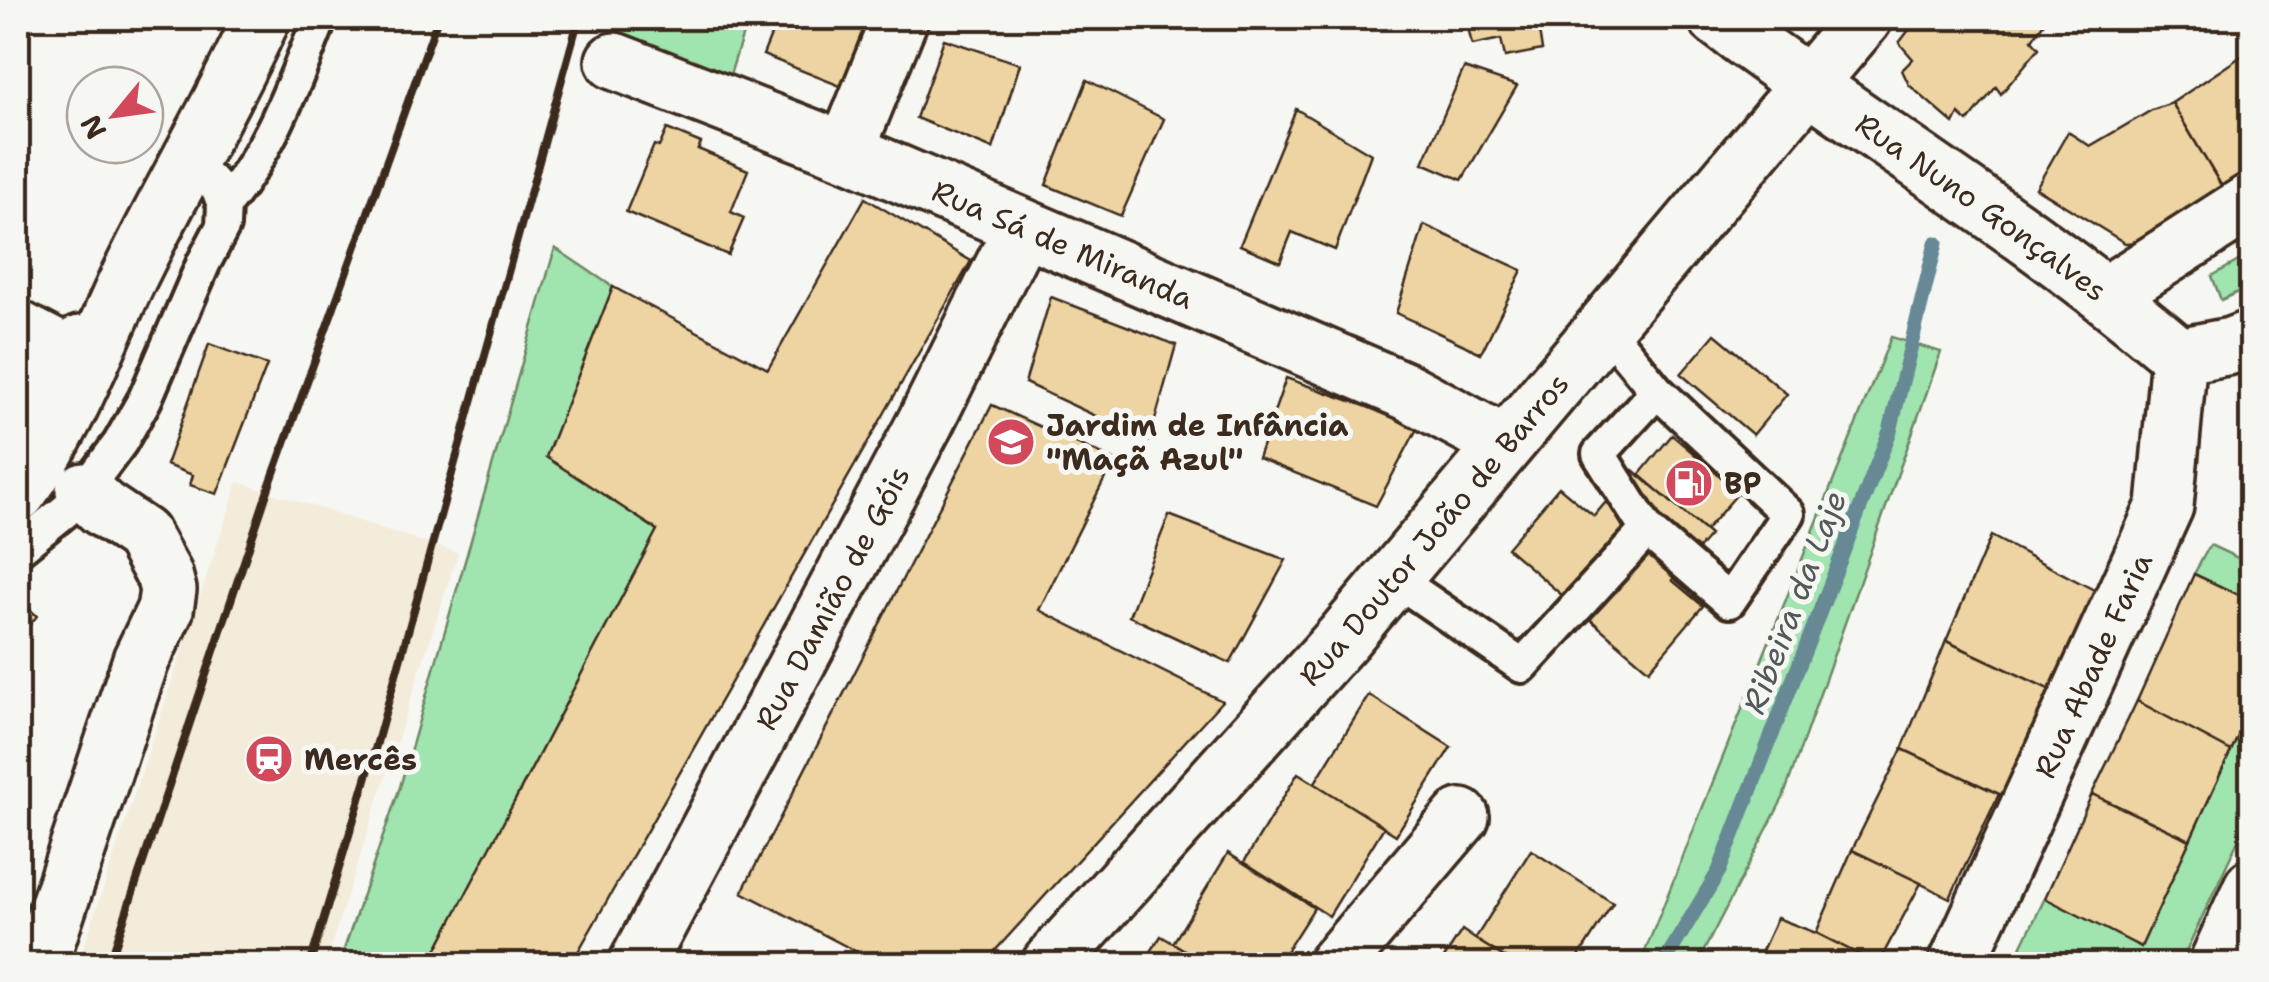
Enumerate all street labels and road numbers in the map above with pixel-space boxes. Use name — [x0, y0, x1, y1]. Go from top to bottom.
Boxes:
street label: Rua Nuno Gonçalves — [1848, 103, 2116, 310]
street label: Rua Sá de Miranda — [926, 170, 1200, 318]
street label: Rua Doutor João de Barros — [1289, 364, 1578, 694]
street label: Rua Damião de Góis — [745, 458, 919, 737]
street label: Rua Abade Faria — [2024, 546, 2162, 784]

